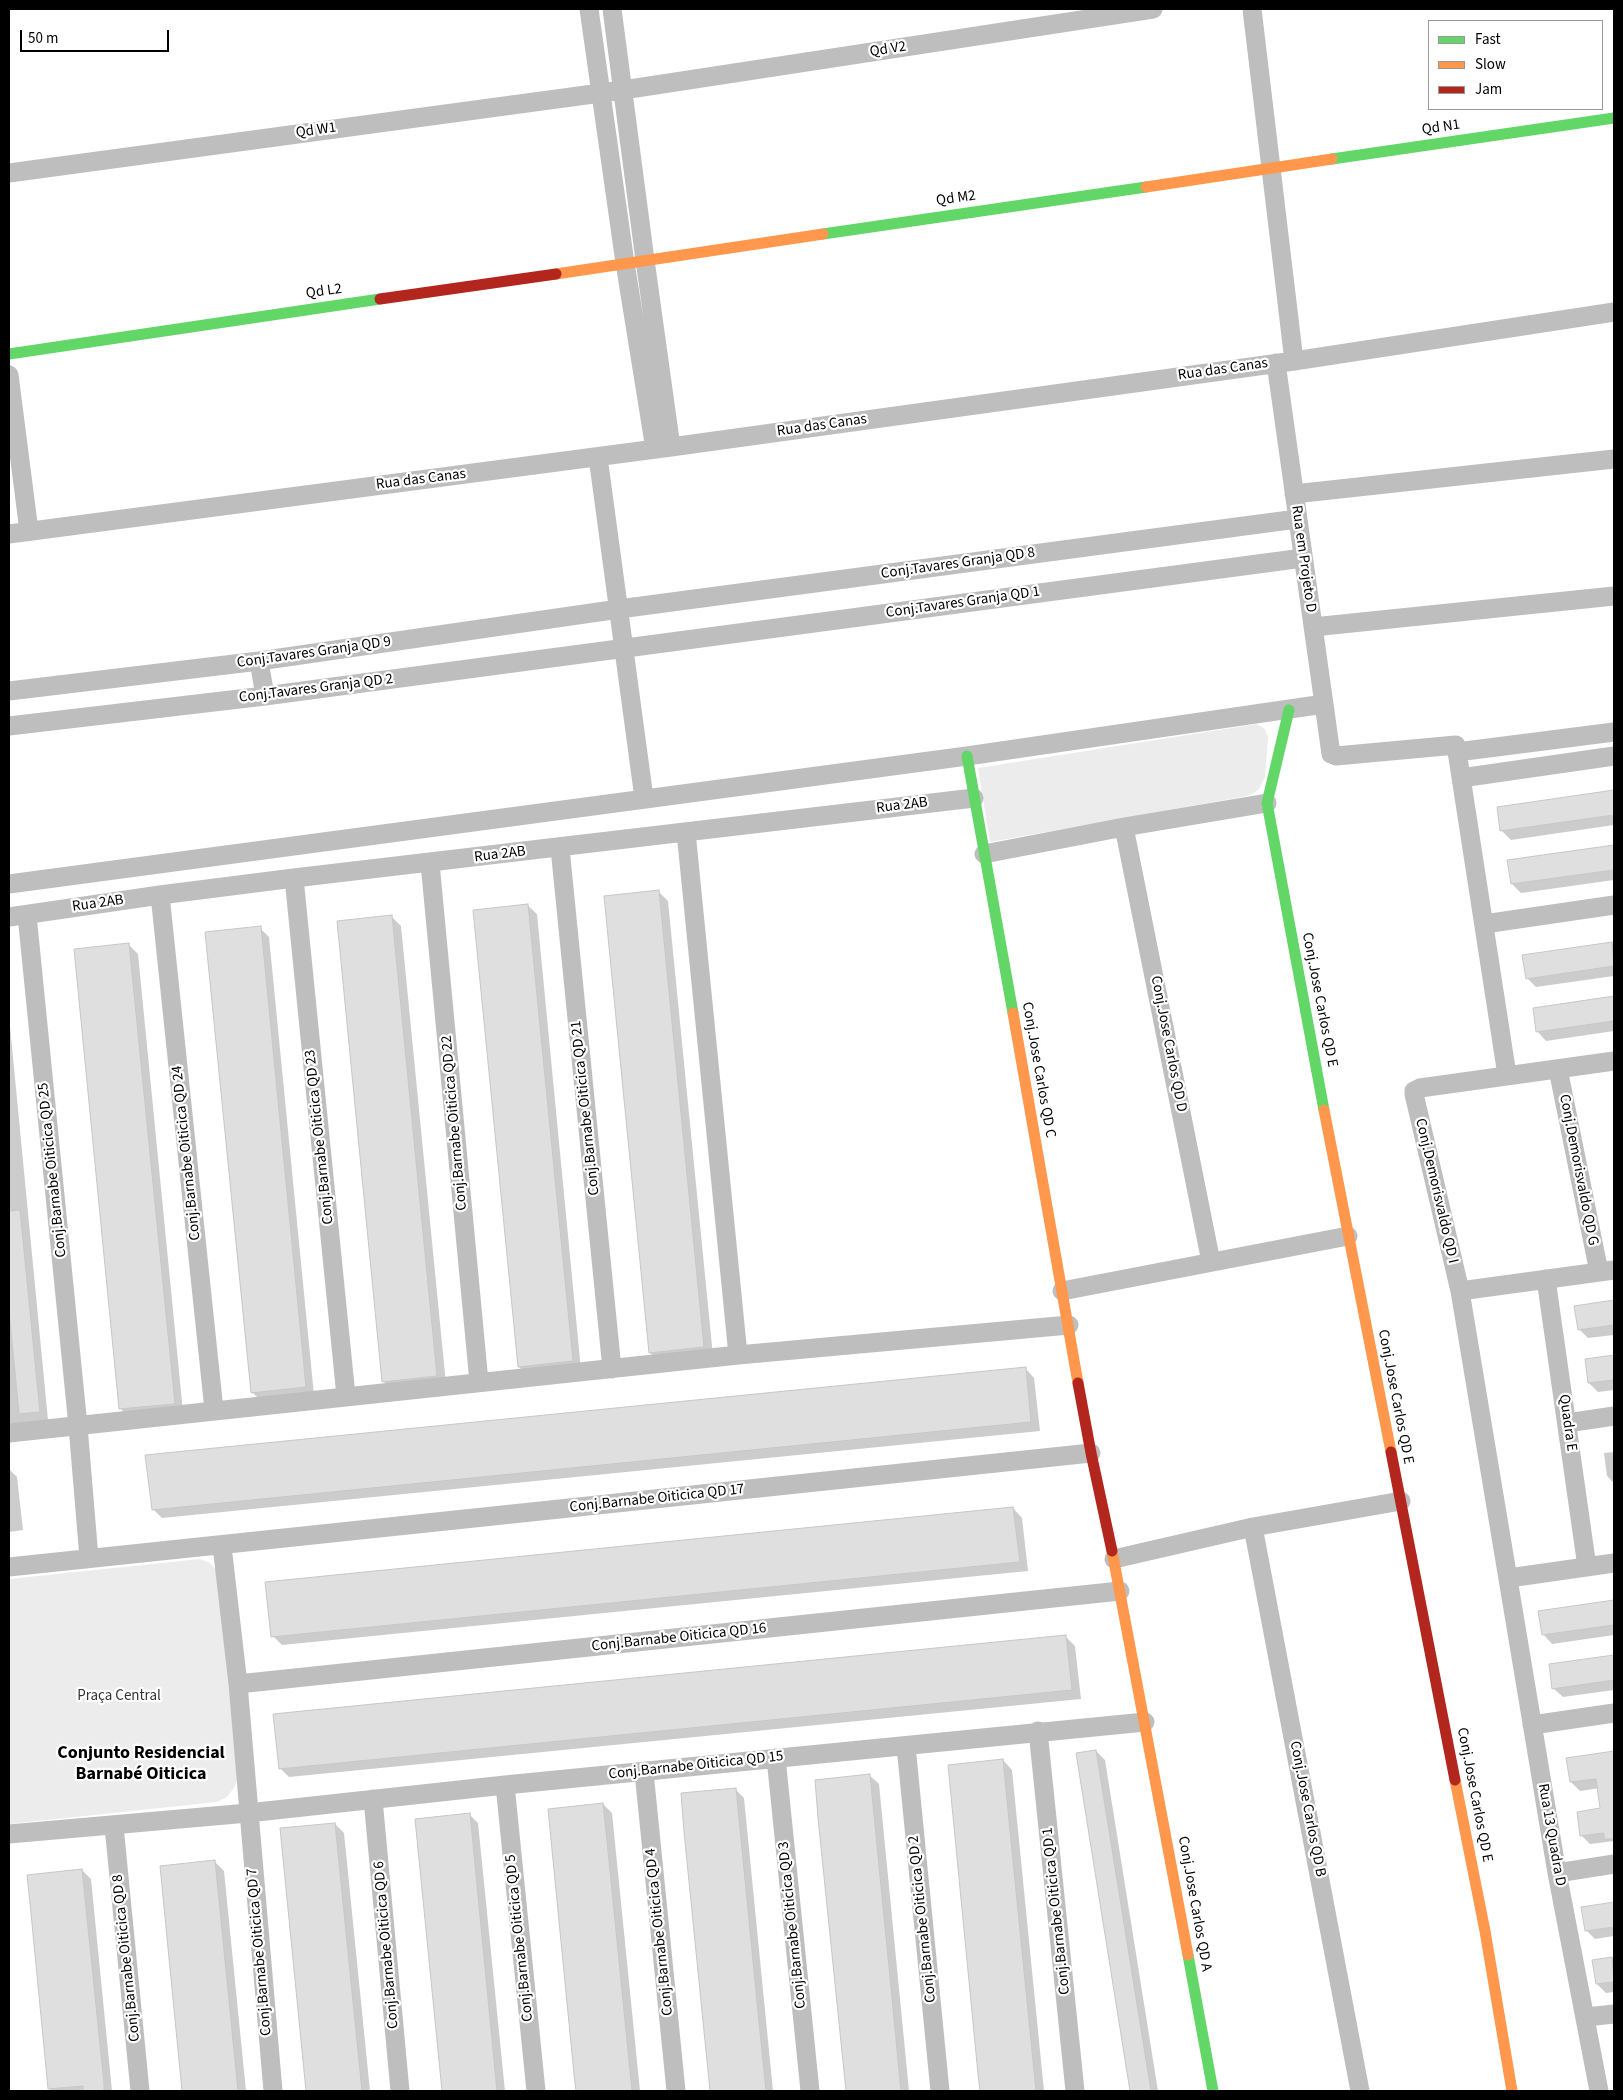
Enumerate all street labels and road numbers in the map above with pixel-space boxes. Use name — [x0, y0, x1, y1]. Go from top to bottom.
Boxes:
street label: Qd V2 — [869, 38, 907, 62]
street label: Qd N1 — [1421, 116, 1461, 140]
street label: Qd W1 — [295, 119, 337, 143]
street label: Qd M2 — [935, 187, 977, 211]
street label: Qd L2 — [305, 281, 343, 303]
street label: Rua das Canas — [1177, 355, 1269, 385]
street label: Rua das Canas — [776, 411, 868, 441]
street label: Rua das Canas — [375, 466, 467, 494]
street label: Rua em Projeto D — [1287, 504, 1319, 614]
street label: Conj.Tavares Granja QD 8 — [880, 544, 1036, 584]
street label: Conj.Tavares Granja QD 1 — [885, 583, 1041, 623]
street label: Conj.Tavares Granja QD 9 — [236, 633, 392, 673]
street label: Conj.Tavares Granja QD 2 — [238, 671, 394, 707]
street label: Rua 2AB — [875, 794, 929, 818]
street label: Rua 2AB — [473, 843, 527, 867]
street label: Rua 2AB — [71, 891, 125, 917]
street label: Conj.Jose Carlos QD E — [1297, 931, 1341, 1069]
street label: Conj.Jose Carlos QD D — [1146, 974, 1190, 1114]
street label: Conj.Jose Carlos QD C — [1017, 1001, 1059, 1139]
street label: Conj.Barnabe Oiticica QD 21 — [568, 1020, 604, 1196]
street label: Conj.Barnabe Oiticica QD 22 — [438, 1035, 472, 1211]
street label: Conj.Barnabe Oiticica QD 23 — [302, 1049, 338, 1225]
street label: Conj.Barnabe Oiticica QD 24 — [169, 1065, 205, 1241]
street label: Conj.Barnabe Oiticica QD 25 — [35, 1082, 71, 1258]
street label: Conj.Demorisvaldo QD G — [1554, 1093, 1602, 1247]
street label: Conj.Demorisvaldo QD I — [1411, 1117, 1461, 1265]
street label: Conj.Jose Carlos QD E — [1373, 1328, 1417, 1466]
street label: Quadra E — [1554, 1393, 1580, 1453]
street label: Conj.Barnabe Oiticica QD 17 — [569, 1481, 745, 1517]
street label: Conj.Barnabe Oiticica QD 16 — [591, 1620, 767, 1656]
street label: Conj.Jose Carlos QD E — [1452, 1726, 1496, 1864]
street label: Conj.Jose Carlos QD B — [1285, 1740, 1329, 1878]
street label: Conj.Barnabe Oiticica QD 15 — [608, 1748, 784, 1784]
street label: Rua 13 Quadra D — [1533, 1782, 1569, 1888]
street label: Conj.Barnabe Oiticica QD 1 — [1039, 1826, 1075, 1996]
street label: Conj.Barnabe Oiticica QD 2 — [905, 1834, 941, 2004]
street label: Conj.Jose Carlos QD A — [1173, 1835, 1215, 1973]
street label: Conj.Barnabe Oiticica QD 3 — [775, 1840, 811, 2010]
street label: Conj.Barnabe Oiticica QD 4 — [642, 1847, 678, 2017]
street label: Conj.Barnabe Oiticica QD 5 — [502, 1853, 538, 2023]
street label: Conj.Barnabe Oiticica QD 6 — [371, 1860, 403, 2030]
street label: Conj.Barnabe Oiticica QD 7 — [244, 1867, 276, 2037]
street label: Conj.Barnabe Oiticica QD 8 — [109, 1873, 145, 2043]

